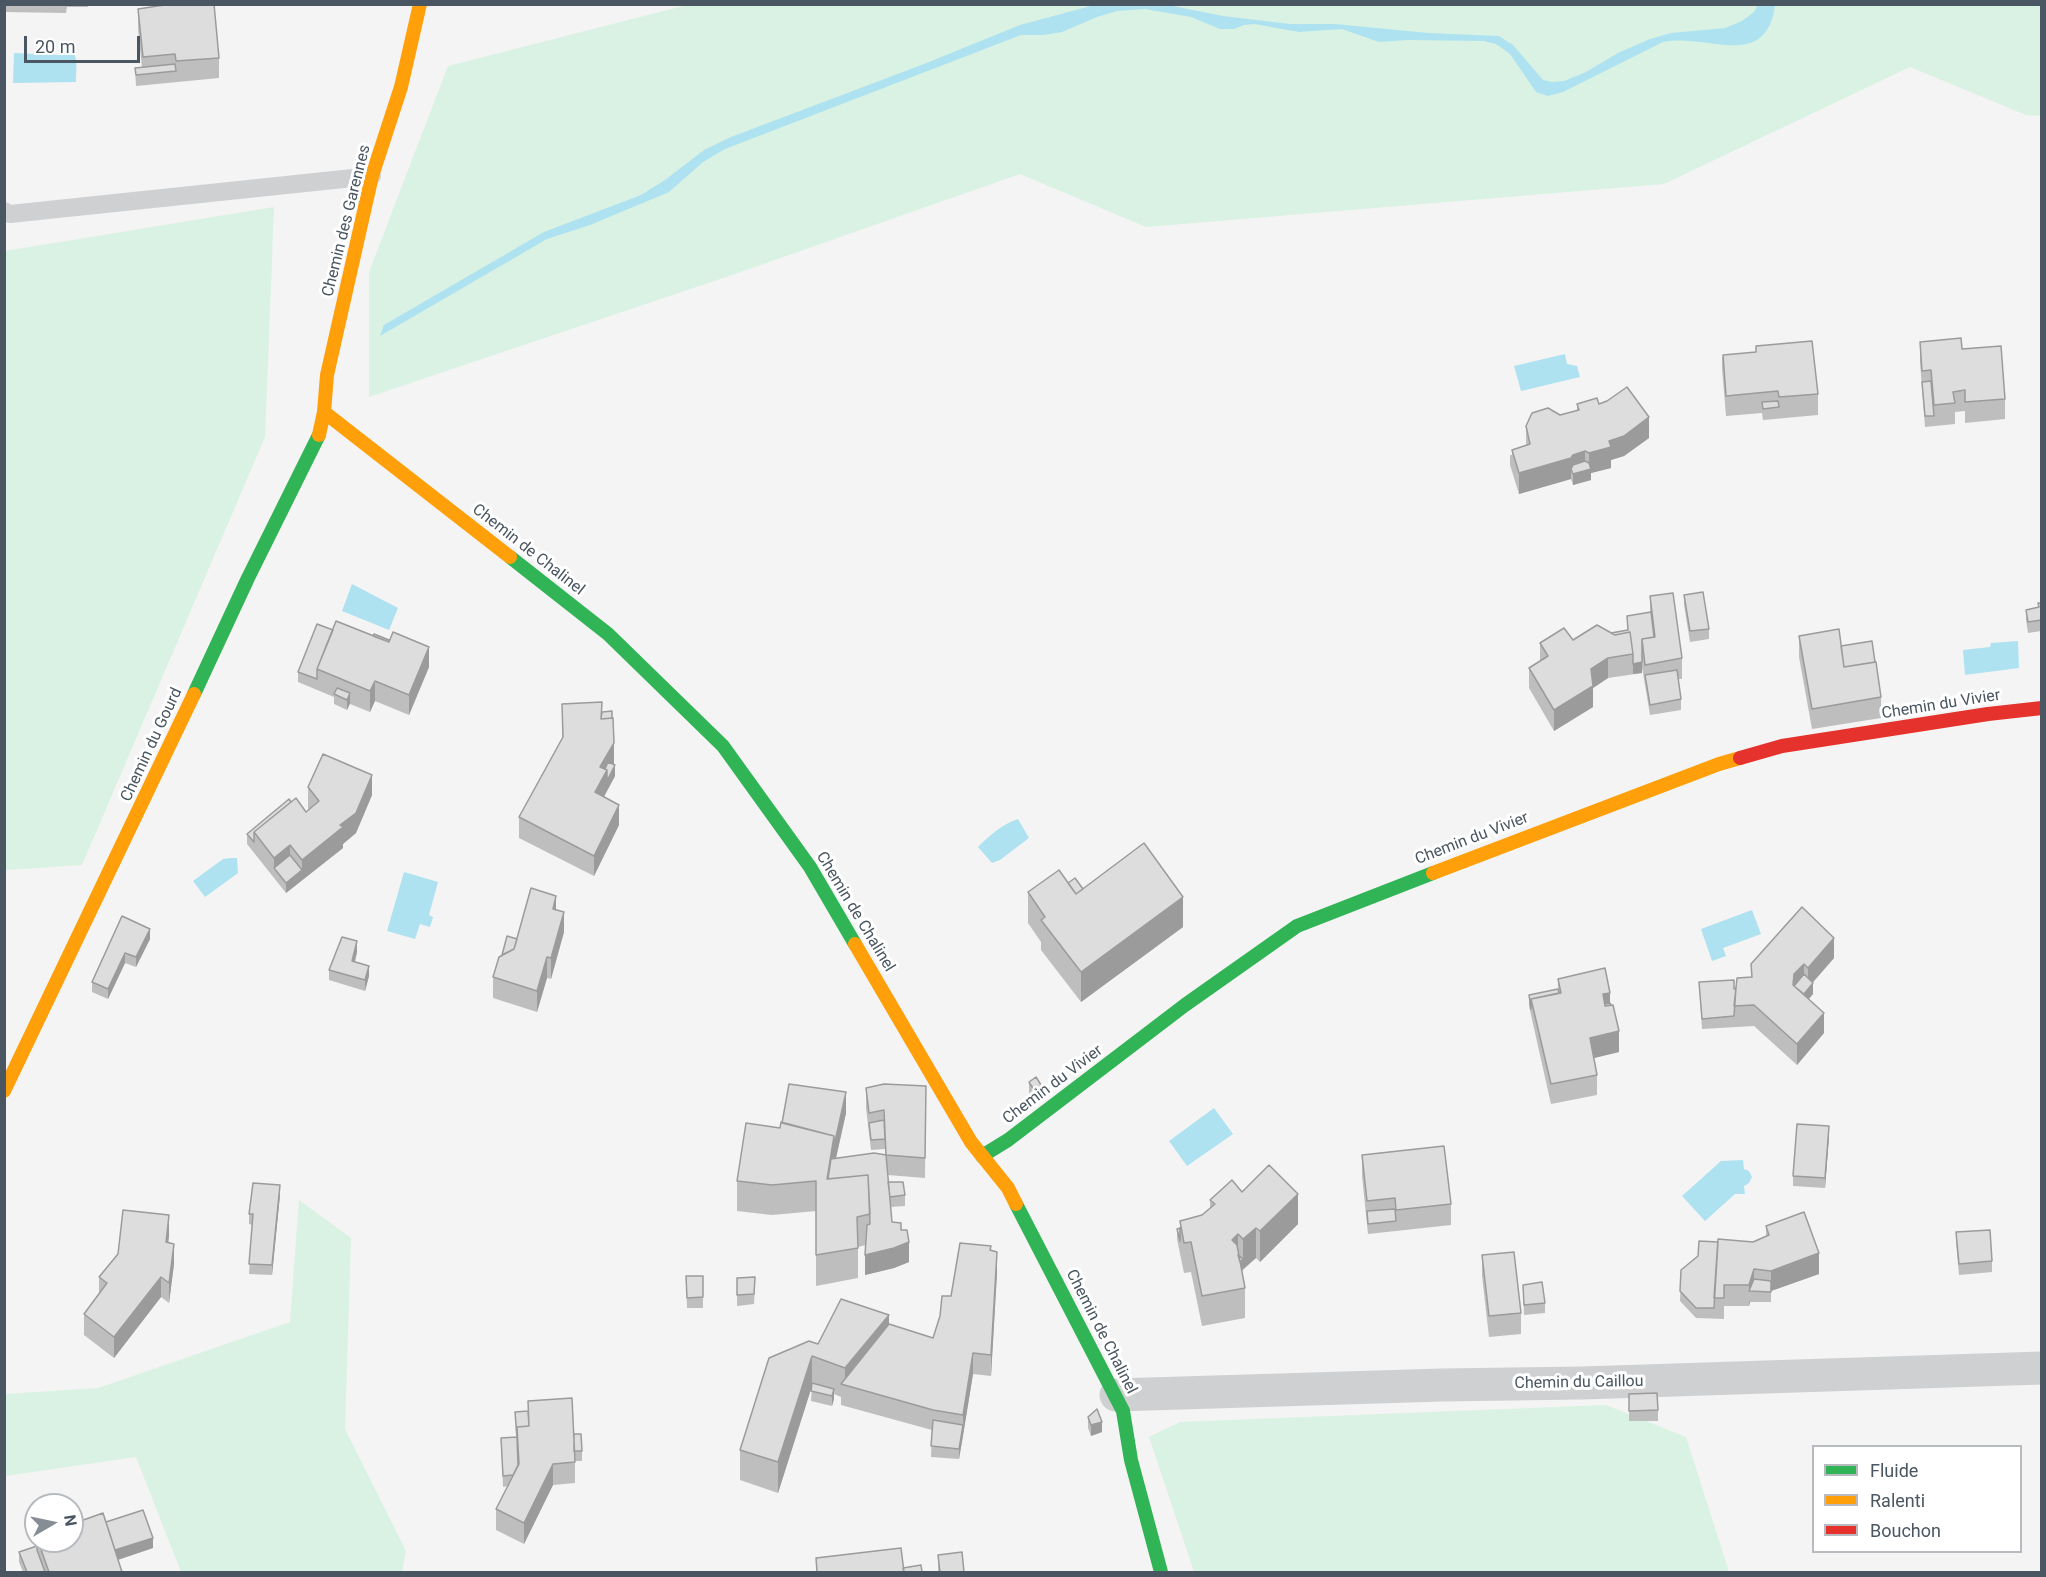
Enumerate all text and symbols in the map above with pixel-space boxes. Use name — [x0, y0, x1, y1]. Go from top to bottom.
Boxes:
scale bar — [27, 24, 142, 62]
text: 20 m — [35, 36, 75, 57]
street label: Chemin des Garennes — [319, 143, 375, 299]
street label: Chemin de Chalinel — [468, 500, 588, 600]
street label: Chemin du Gourd — [117, 685, 187, 805]
street label: Chemin du Vivier — [1880, 686, 2002, 724]
street label: Chemin du Vivier — [1413, 809, 1531, 869]
street label: Chemin de Chalinel — [812, 848, 898, 976]
street label: Chemin du Vivier — [999, 1041, 1107, 1129]
street label: Chemin de Chalinel — [1061, 1267, 1141, 1397]
street label: Chemin du Caillou — [1514, 1372, 1644, 1394]
legend — [1812, 1445, 2022, 1553]
text: Fluide — [1870, 1460, 1918, 1481]
text: Ralenti — [1870, 1490, 1925, 1511]
north arrow — [24, 1493, 84, 1553]
text: N — [60, 1513, 81, 1527]
text: Bouchon — [1870, 1520, 1941, 1541]

